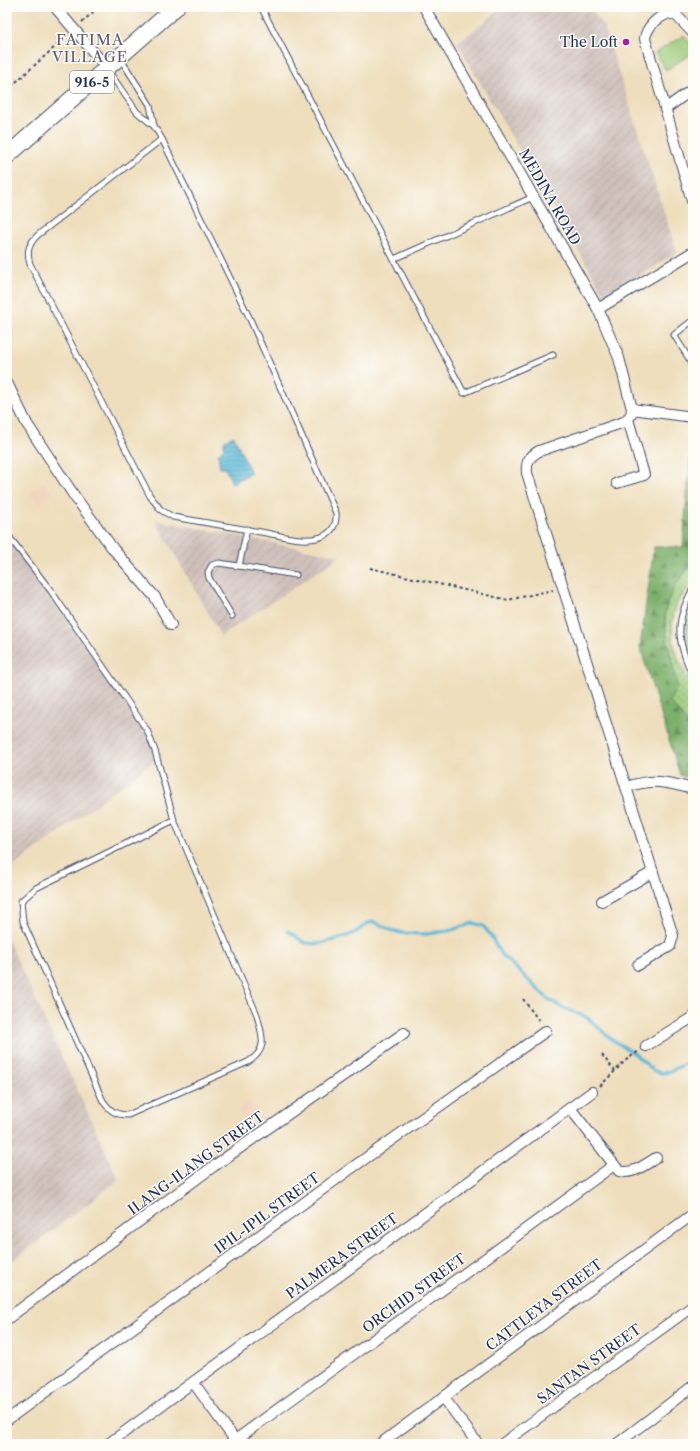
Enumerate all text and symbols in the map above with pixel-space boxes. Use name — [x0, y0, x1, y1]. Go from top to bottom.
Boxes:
district label: FATIMA VILLAGE — [51, 30, 128, 66]
place label: The Loft — [560, 33, 618, 51]
marker: The Loft — [621, 37, 631, 47]
road number: 916-5 — [70, 71, 114, 93]
street label: MEDINA ROAD — [515, 146, 585, 248]
street label: ILANG-ILANG STREET — [124, 1107, 268, 1218]
street label: IPIL-IPIL STREET — [211, 1168, 324, 1257]
street label: PALMERA STREET — [282, 1209, 402, 1303]
street label: ORCHID STREET — [359, 1249, 470, 1337]
street label: CATTLEYA STREET — [482, 1255, 606, 1355]
street label: SANTAN STREET — [534, 1320, 645, 1408]

